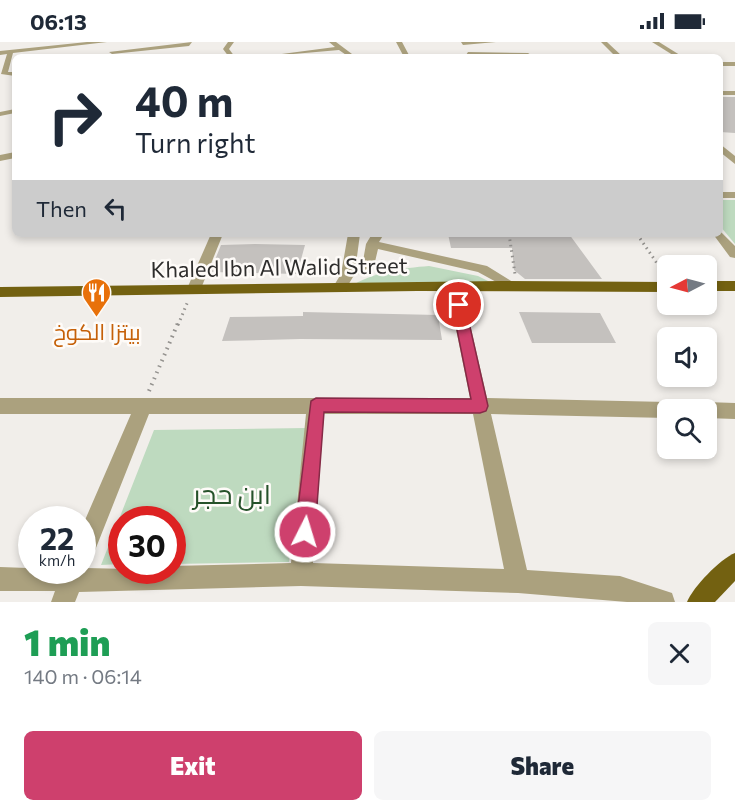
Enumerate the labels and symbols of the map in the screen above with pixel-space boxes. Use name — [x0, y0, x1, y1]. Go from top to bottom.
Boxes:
street label: Khaled Ibn Al Walid Street — [150, 251, 408, 283]
north arrow — [657, 255, 717, 315]
restaurant icon: بيتزا الكوخ — [81, 276, 113, 318]
pin — [433, 279, 484, 330]
place label: بيتزا الكوخ — [53, 318, 141, 347]
park label: ابن حجر — [191, 477, 271, 511]
position arrow — [273, 500, 337, 564]
speed limit sign: 30 — [108, 506, 186, 584]

